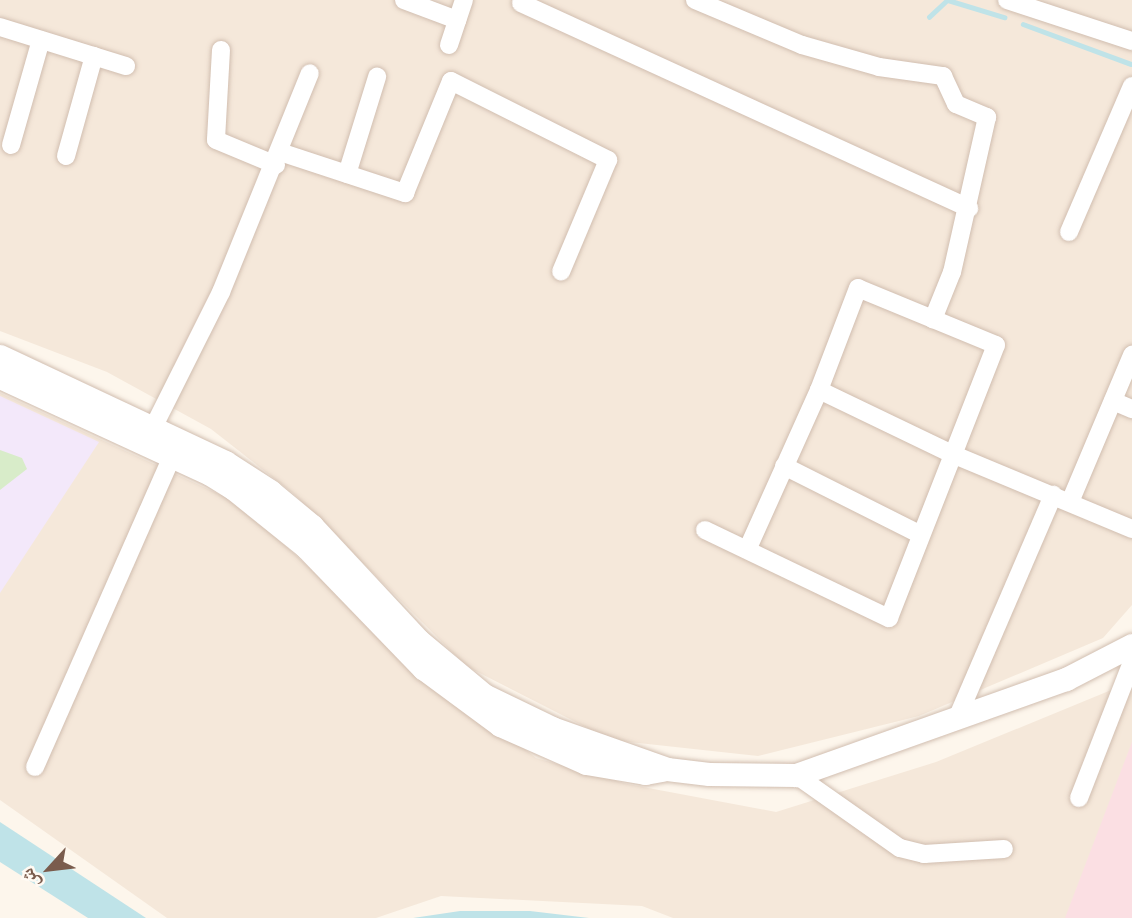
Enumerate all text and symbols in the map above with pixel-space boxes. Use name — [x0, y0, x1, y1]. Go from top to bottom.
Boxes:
north arrow — [14, 834, 84, 904]
text: ش — [15, 865, 45, 893]

